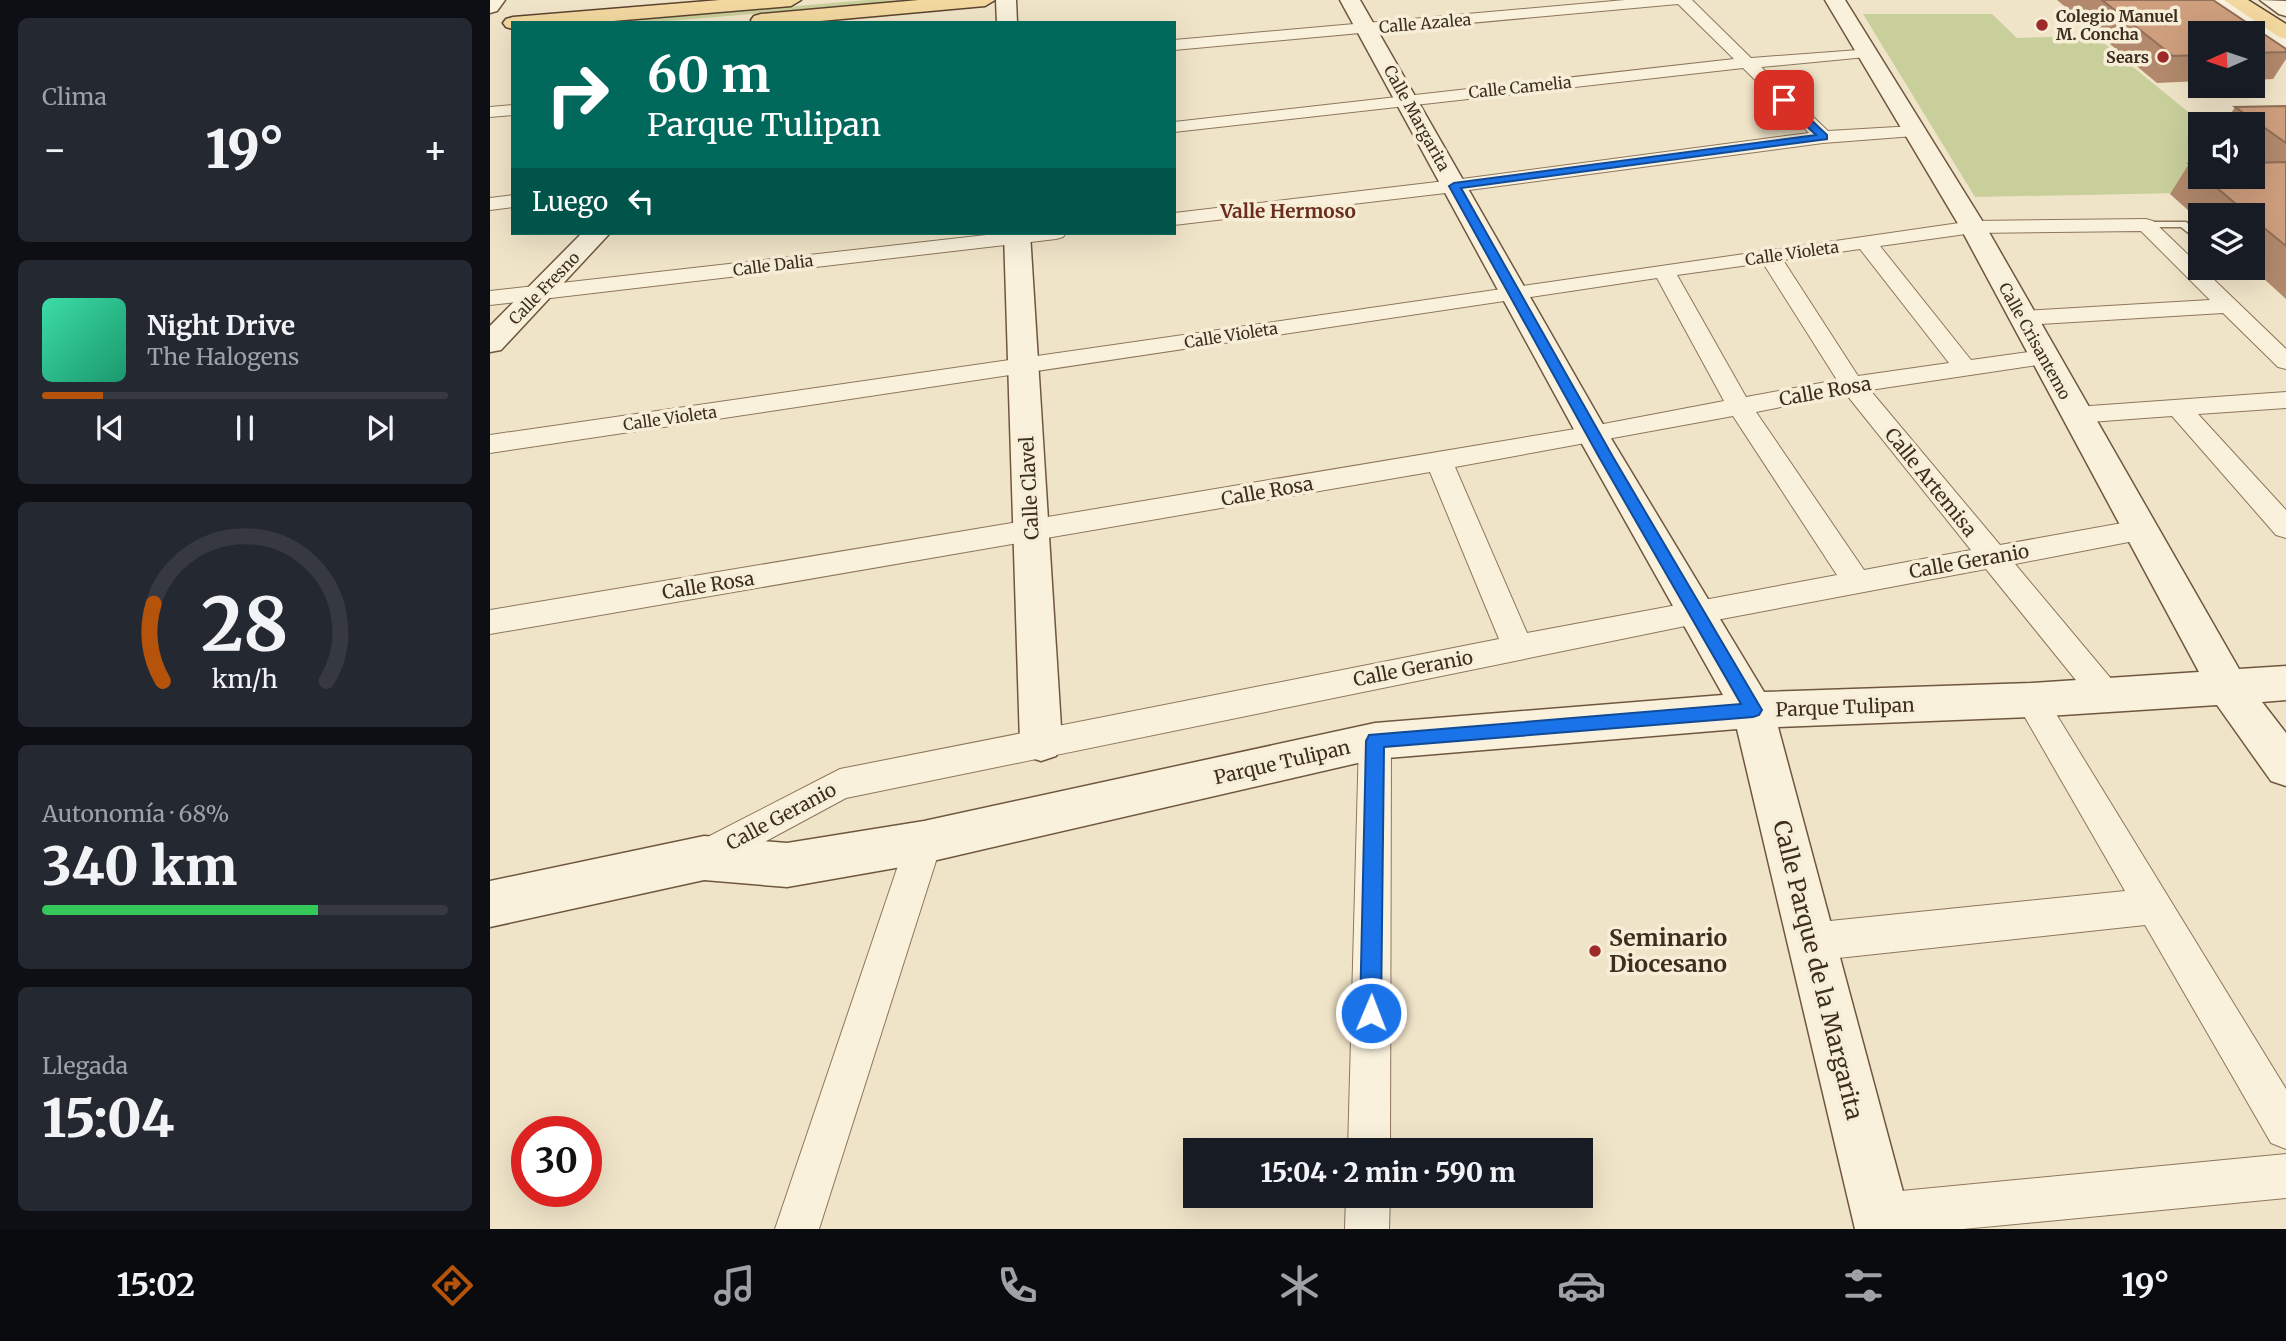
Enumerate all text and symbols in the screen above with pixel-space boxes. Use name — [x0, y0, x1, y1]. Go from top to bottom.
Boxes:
place label: Colegio Manuel M. Concha — [2056, 6, 2178, 44]
street label: Calle Azalea — [1378, 9, 1472, 37]
marker: Colegio Manuel M. Concha — [2034, 17, 2050, 33]
north arrow — [2188, 21, 2264, 98]
map controls — [2188, 21, 2265, 280]
text: 60 m — [647, 44, 770, 105]
place label: Sears — [2106, 47, 2149, 67]
icon: right — [532, 49, 623, 140]
marker: Sears — [2155, 49, 2171, 65]
street label: Calle Margarita — [1380, 62, 1455, 175]
pin — [1754, 70, 1814, 130]
street label: Calle Camelia — [1468, 72, 1573, 102]
icon: arrive — [1765, 81, 1803, 119]
text: Clima — [42, 82, 107, 111]
text: Parque Tulipan — [647, 105, 881, 145]
button: sound — [2188, 112, 2265, 189]
text: 19° — [206, 117, 284, 182]
text: − — [42, 126, 67, 173]
text: + — [423, 126, 448, 173]
icon: left — [622, 182, 660, 220]
text: Luego — [532, 185, 608, 218]
district label: Valle Hermoso — [1219, 199, 1356, 223]
button: layers — [2188, 203, 2265, 280]
street label: Calle Violeta — [1744, 236, 1841, 269]
street label: Calle Fresno — [504, 247, 584, 329]
street label: Calle Dalia — [732, 250, 815, 280]
street label: Calle Crisantemo — [1995, 279, 2075, 403]
text: Night Drive — [147, 309, 295, 342]
street label: Calle Violeta — [1183, 318, 1280, 352]
text: The Halogens — [147, 342, 299, 371]
street label: Calle Rosa — [1777, 371, 1873, 411]
street label: Calle Violeta — [622, 401, 719, 434]
icon: previous — [91, 409, 129, 447]
icon: pause — [226, 409, 264, 447]
icon: next — [361, 409, 399, 447]
street label: Calle Artemisa — [1880, 423, 1982, 541]
street label: Calle Clavel — [1014, 435, 1044, 540]
street label: Calle Rosa — [1219, 471, 1315, 511]
street label: Calle Geranio — [1907, 539, 2031, 583]
street label: Calle Rosa — [660, 566, 756, 604]
text: 28 — [201, 579, 289, 671]
street label: Calle Geranio — [1351, 645, 1475, 691]
text: km/h — [212, 662, 278, 694]
street label: Parque Tulipan — [1775, 693, 1915, 721]
street label: Parque Tulipan — [1212, 735, 1353, 789]
street label: Calle Geranio — [722, 777, 840, 855]
text: Autonomía · 68% — [42, 799, 229, 828]
street label: Calle Parque de la Margarita — [1767, 817, 1870, 1123]
text: 340 km — [42, 834, 237, 899]
place label: Seminario Diocesano — [1609, 923, 1727, 978]
marker: Seminario Diocesano — [1587, 943, 1603, 959]
position arrow — [1334, 976, 1408, 1050]
text: Llegada — [42, 1051, 128, 1080]
text: 15:04 — [42, 1086, 174, 1151]
speed limit sign: 30 — [511, 1116, 602, 1207]
text: 15:04 · 2 min · 590 m — [1260, 1156, 1516, 1189]
icon: directions — [428, 1261, 477, 1310]
icon: music — [710, 1261, 759, 1310]
icon: phone — [993, 1261, 1042, 1310]
icon: climate — [1275, 1261, 1324, 1310]
icon: car — [1557, 1261, 1606, 1310]
icon: filters — [1839, 1261, 1888, 1310]
text: 15:02 — [117, 1265, 195, 1305]
text: 19° — [2121, 1265, 2169, 1305]

